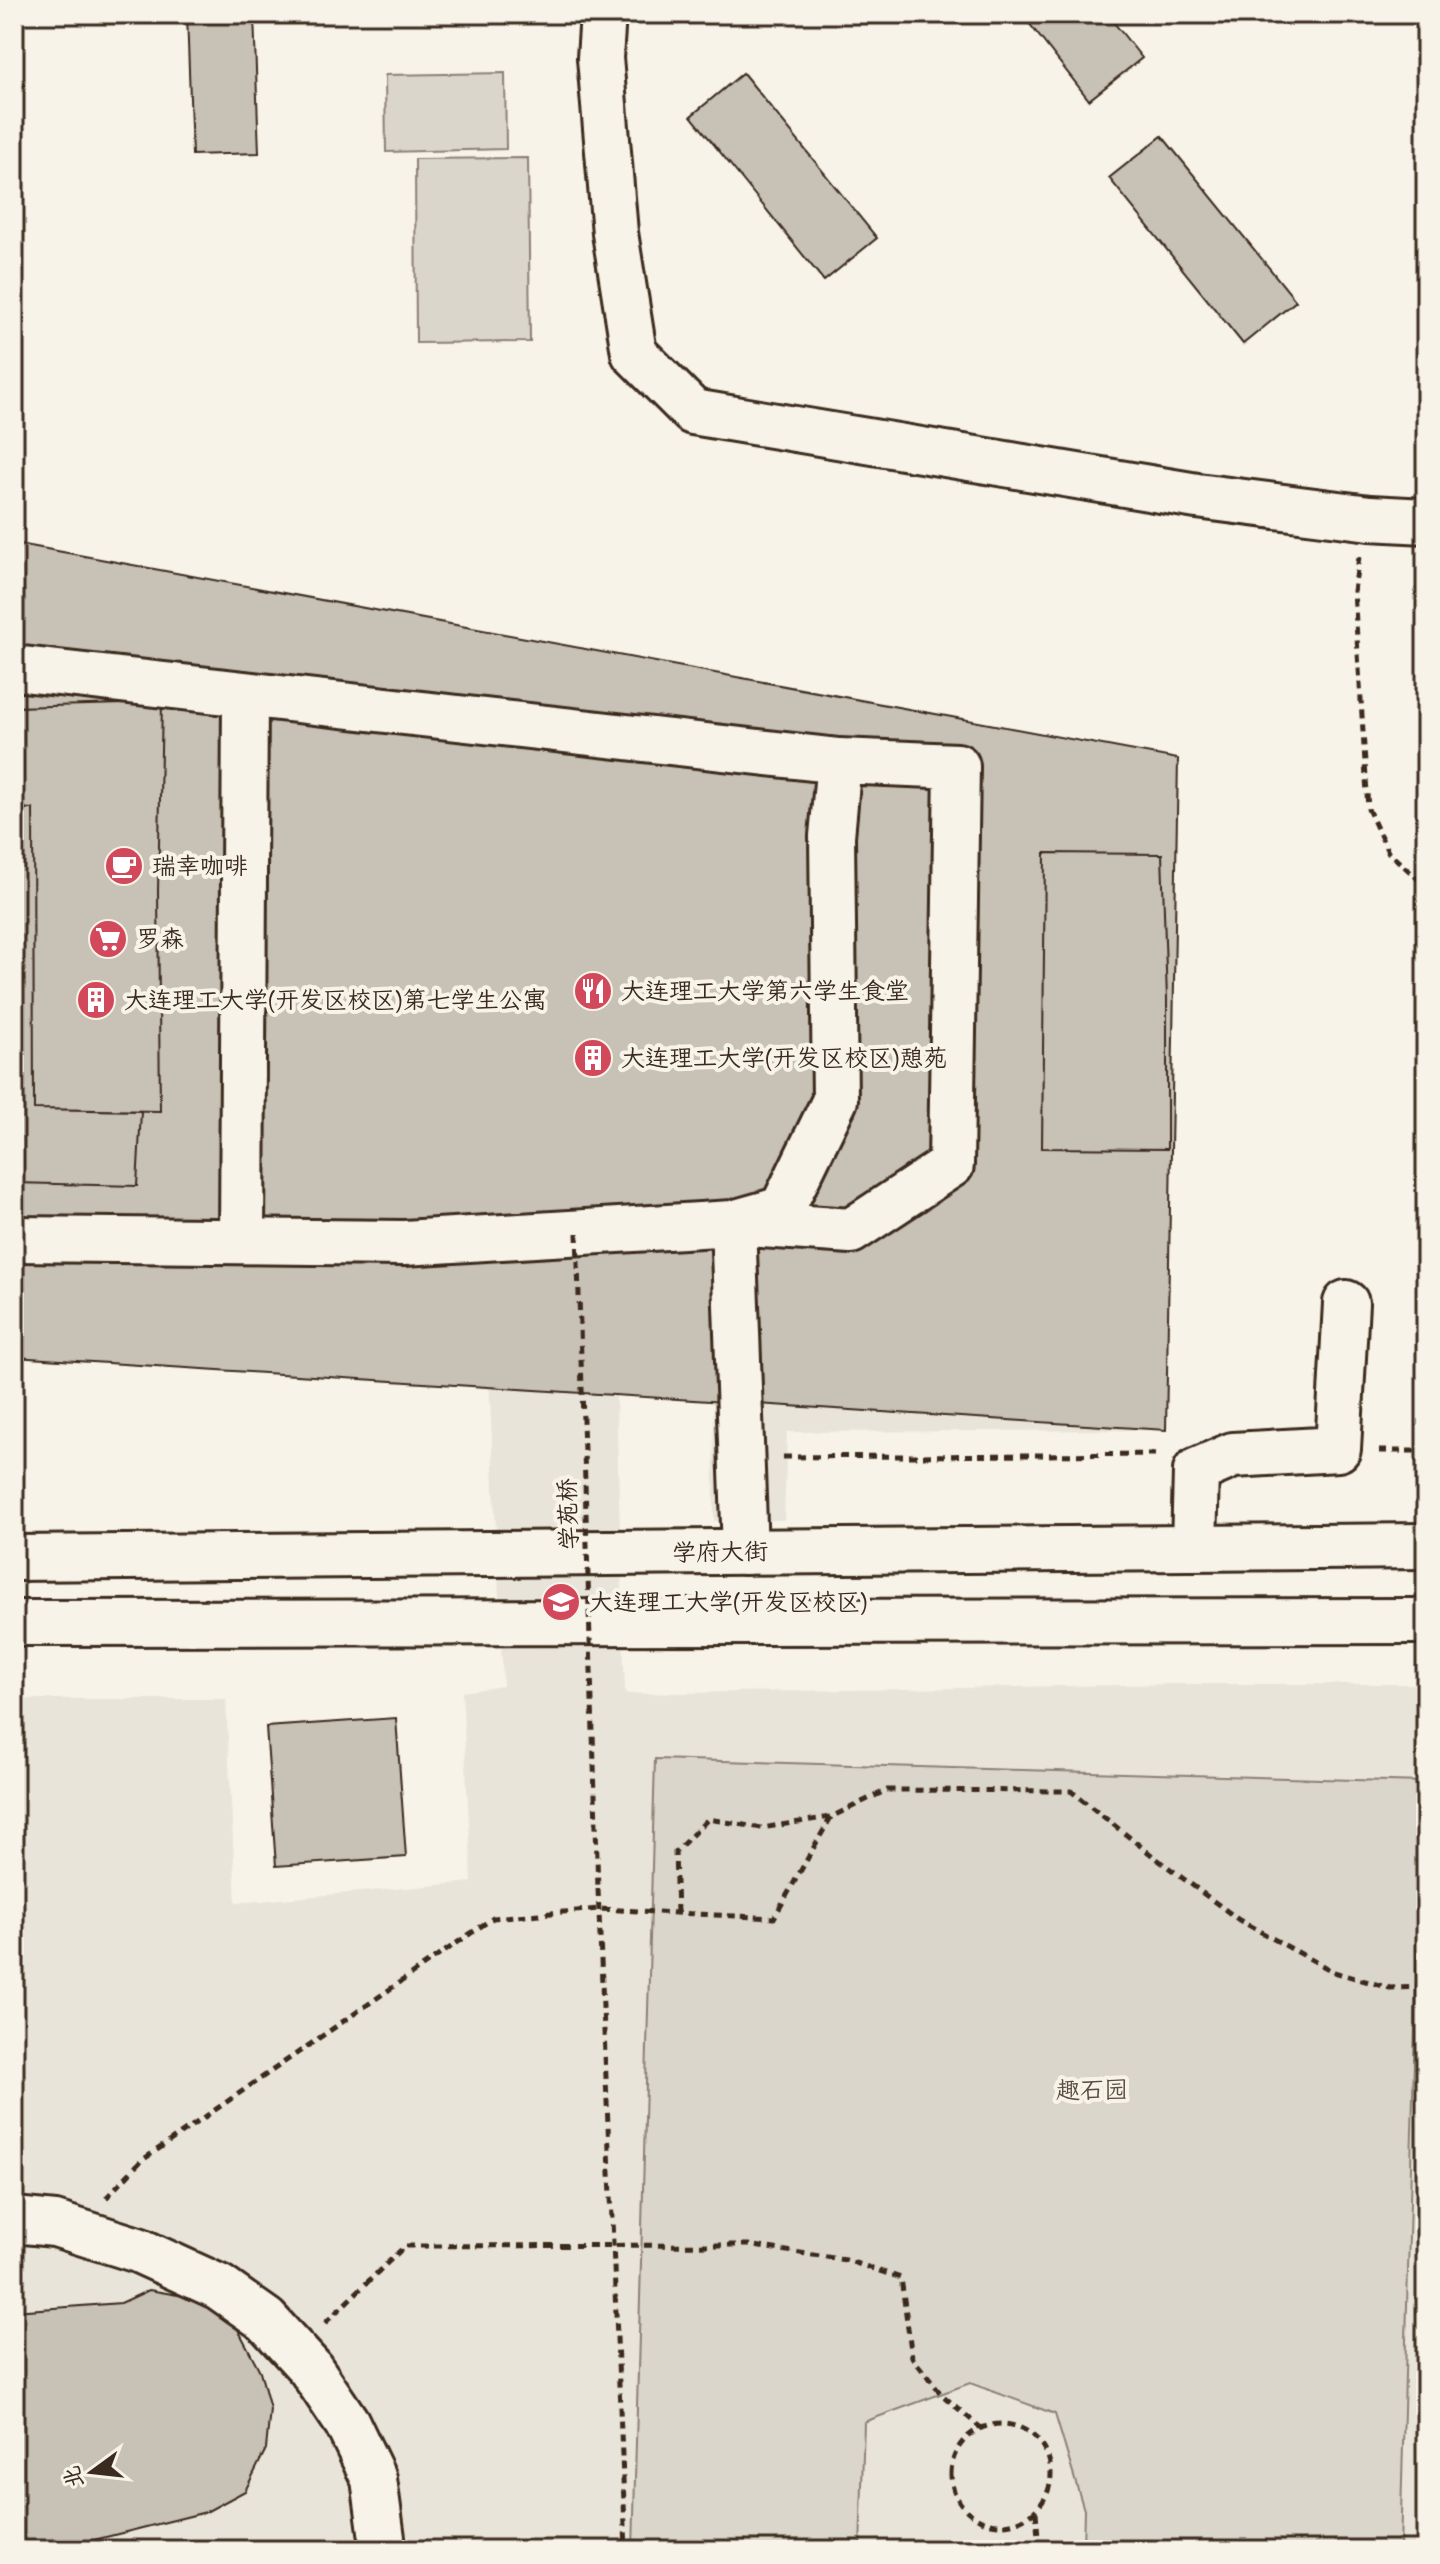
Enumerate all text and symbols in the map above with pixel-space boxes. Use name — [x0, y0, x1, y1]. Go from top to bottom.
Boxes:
cafe icon: 瑞幸咖啡 — [103, 845, 145, 887]
place label: 瑞幸咖啡 — [152, 850, 248, 880]
supermarket icon: 罗森 — [87, 918, 129, 960]
place label: 罗森 — [136, 923, 184, 953]
restaurant icon: 大连理工大学第六学生食堂 — [572, 970, 614, 1012]
place label: 大连理工大学第六学生食堂 — [621, 975, 909, 1005]
building icon: 大连理工大学(开发区校区)第七学生公寓 — [75, 979, 117, 1021]
place label: 大连理工大学(开发区校区)第七学生公寓 — [124, 984, 547, 1014]
building icon: 大连理工大学(开发区校区)憩苑 — [572, 1037, 614, 1079]
place label: 大连理工大学(开发区校区)憩苑 — [621, 1042, 948, 1072]
street label: 学苑桥 — [551, 1478, 583, 1551]
street label: 学府大街 — [672, 1535, 768, 1567]
school or university icon: 大连理工大学(开发区校区) — [540, 1581, 582, 1623]
place label: 大连理工大学(开发区校区) — [589, 1586, 868, 1616]
park label: 趣石园 — [1056, 2074, 1128, 2104]
north arrow — [52, 2432, 132, 2512]
text: 北 — [56, 2463, 89, 2491]

